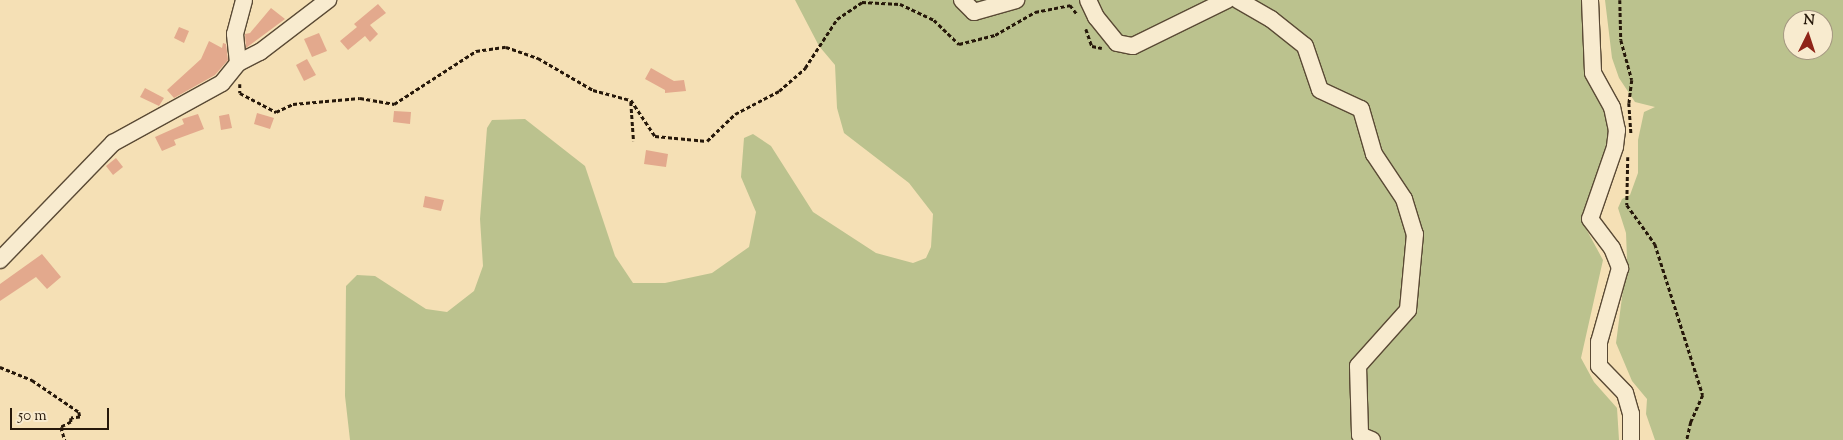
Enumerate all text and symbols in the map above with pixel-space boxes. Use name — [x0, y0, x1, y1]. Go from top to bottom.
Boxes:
north arrow — [1783, 10, 1833, 60]
text: N — [1803, 11, 1815, 31]
scale bar — [12, 398, 111, 430]
text: 50 m — [18, 406, 47, 427]

